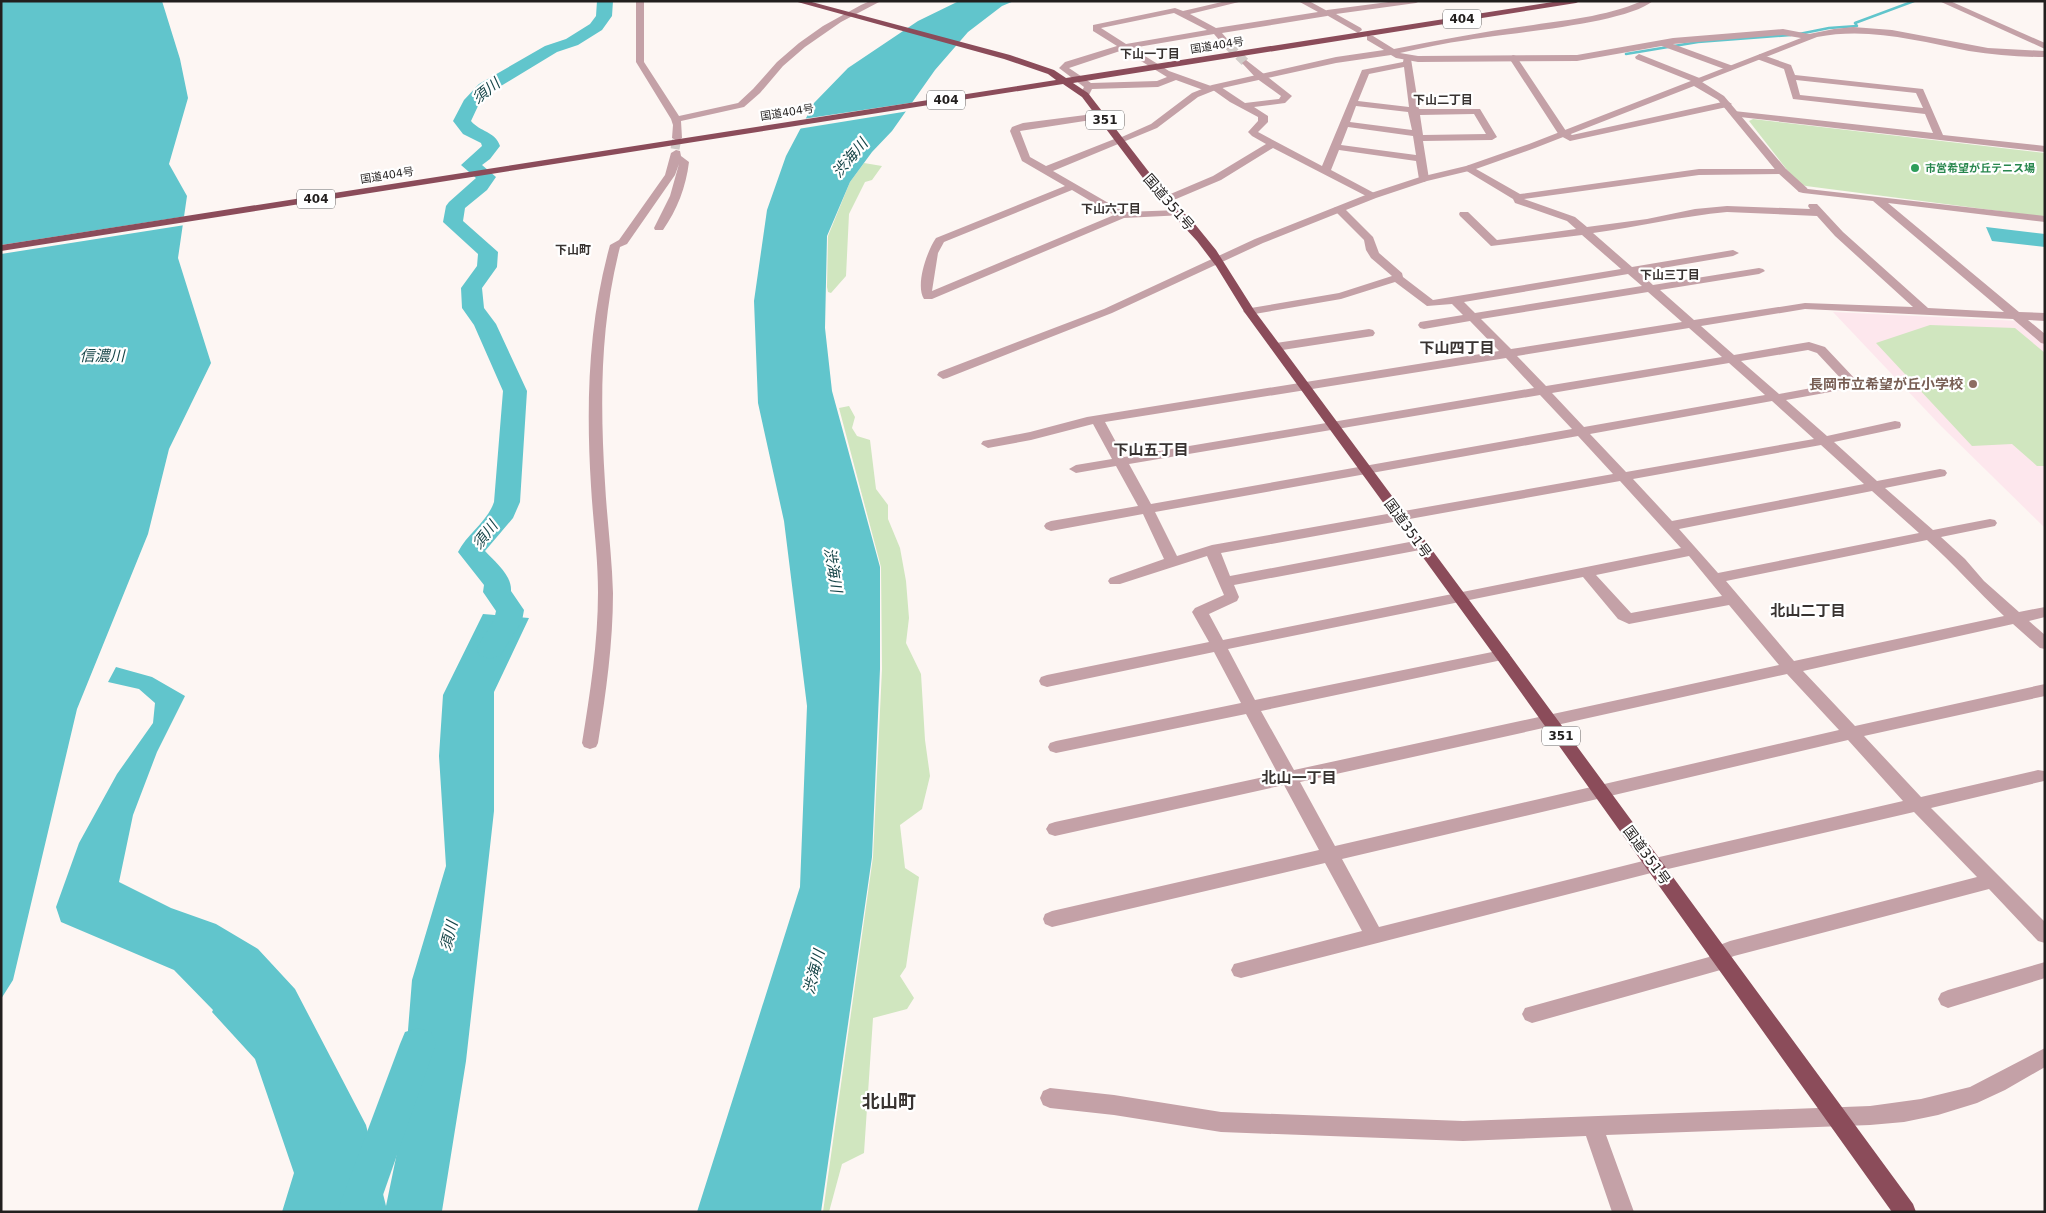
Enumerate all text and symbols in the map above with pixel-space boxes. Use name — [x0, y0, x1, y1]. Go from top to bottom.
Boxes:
road number: 404 — [1443, 10, 1481, 28]
street label: 国道404号 — [1189, 35, 1245, 56]
district label: 下山一丁目 — [1120, 47, 1180, 61]
water label: 須川 — [469, 73, 505, 107]
road number: 404 — [927, 90, 965, 110]
district label: 下山二丁目 — [1413, 93, 1473, 107]
street label: 国道404号 — [759, 102, 815, 123]
road number: 351 — [1086, 110, 1124, 130]
water label: 渋海川 — [829, 133, 873, 181]
marker: 市営希望が丘テニス場 — [1909, 162, 1921, 174]
place label: 市営希望が丘テニス場 — [1925, 162, 2035, 175]
street label: 国道404号 — [359, 165, 415, 186]
street label: 国道351号 — [1140, 171, 1198, 233]
road number: 404 — [297, 190, 335, 208]
district label: 下山六丁目 — [1081, 202, 1141, 216]
district label: 下山町 — [555, 243, 591, 257]
district label: 下山三丁目 — [1640, 268, 1700, 282]
district label: 下山四丁目 — [1419, 339, 1495, 357]
water label: 信濃川 — [79, 347, 126, 365]
place label: 長岡市立希望が丘小学校 — [1809, 376, 1963, 392]
marker: 長岡市立希望が丘小学校 — [1967, 378, 1979, 390]
district label: 下山五丁目 — [1113, 441, 1189, 459]
street label: 国道351号 — [1381, 495, 1435, 561]
water label: 須川 — [469, 516, 503, 552]
water label: 渋海川 — [821, 546, 846, 596]
district label: 北山二丁目 — [1770, 602, 1846, 620]
road number: 351 — [1542, 726, 1580, 746]
district label: 北山一丁目 — [1261, 769, 1337, 787]
street label: 国道351号 — [1620, 822, 1674, 888]
water label: 須川 — [437, 917, 462, 953]
water label: 渋海川 — [800, 946, 829, 996]
district label: 北山町 — [862, 1091, 916, 1112]

